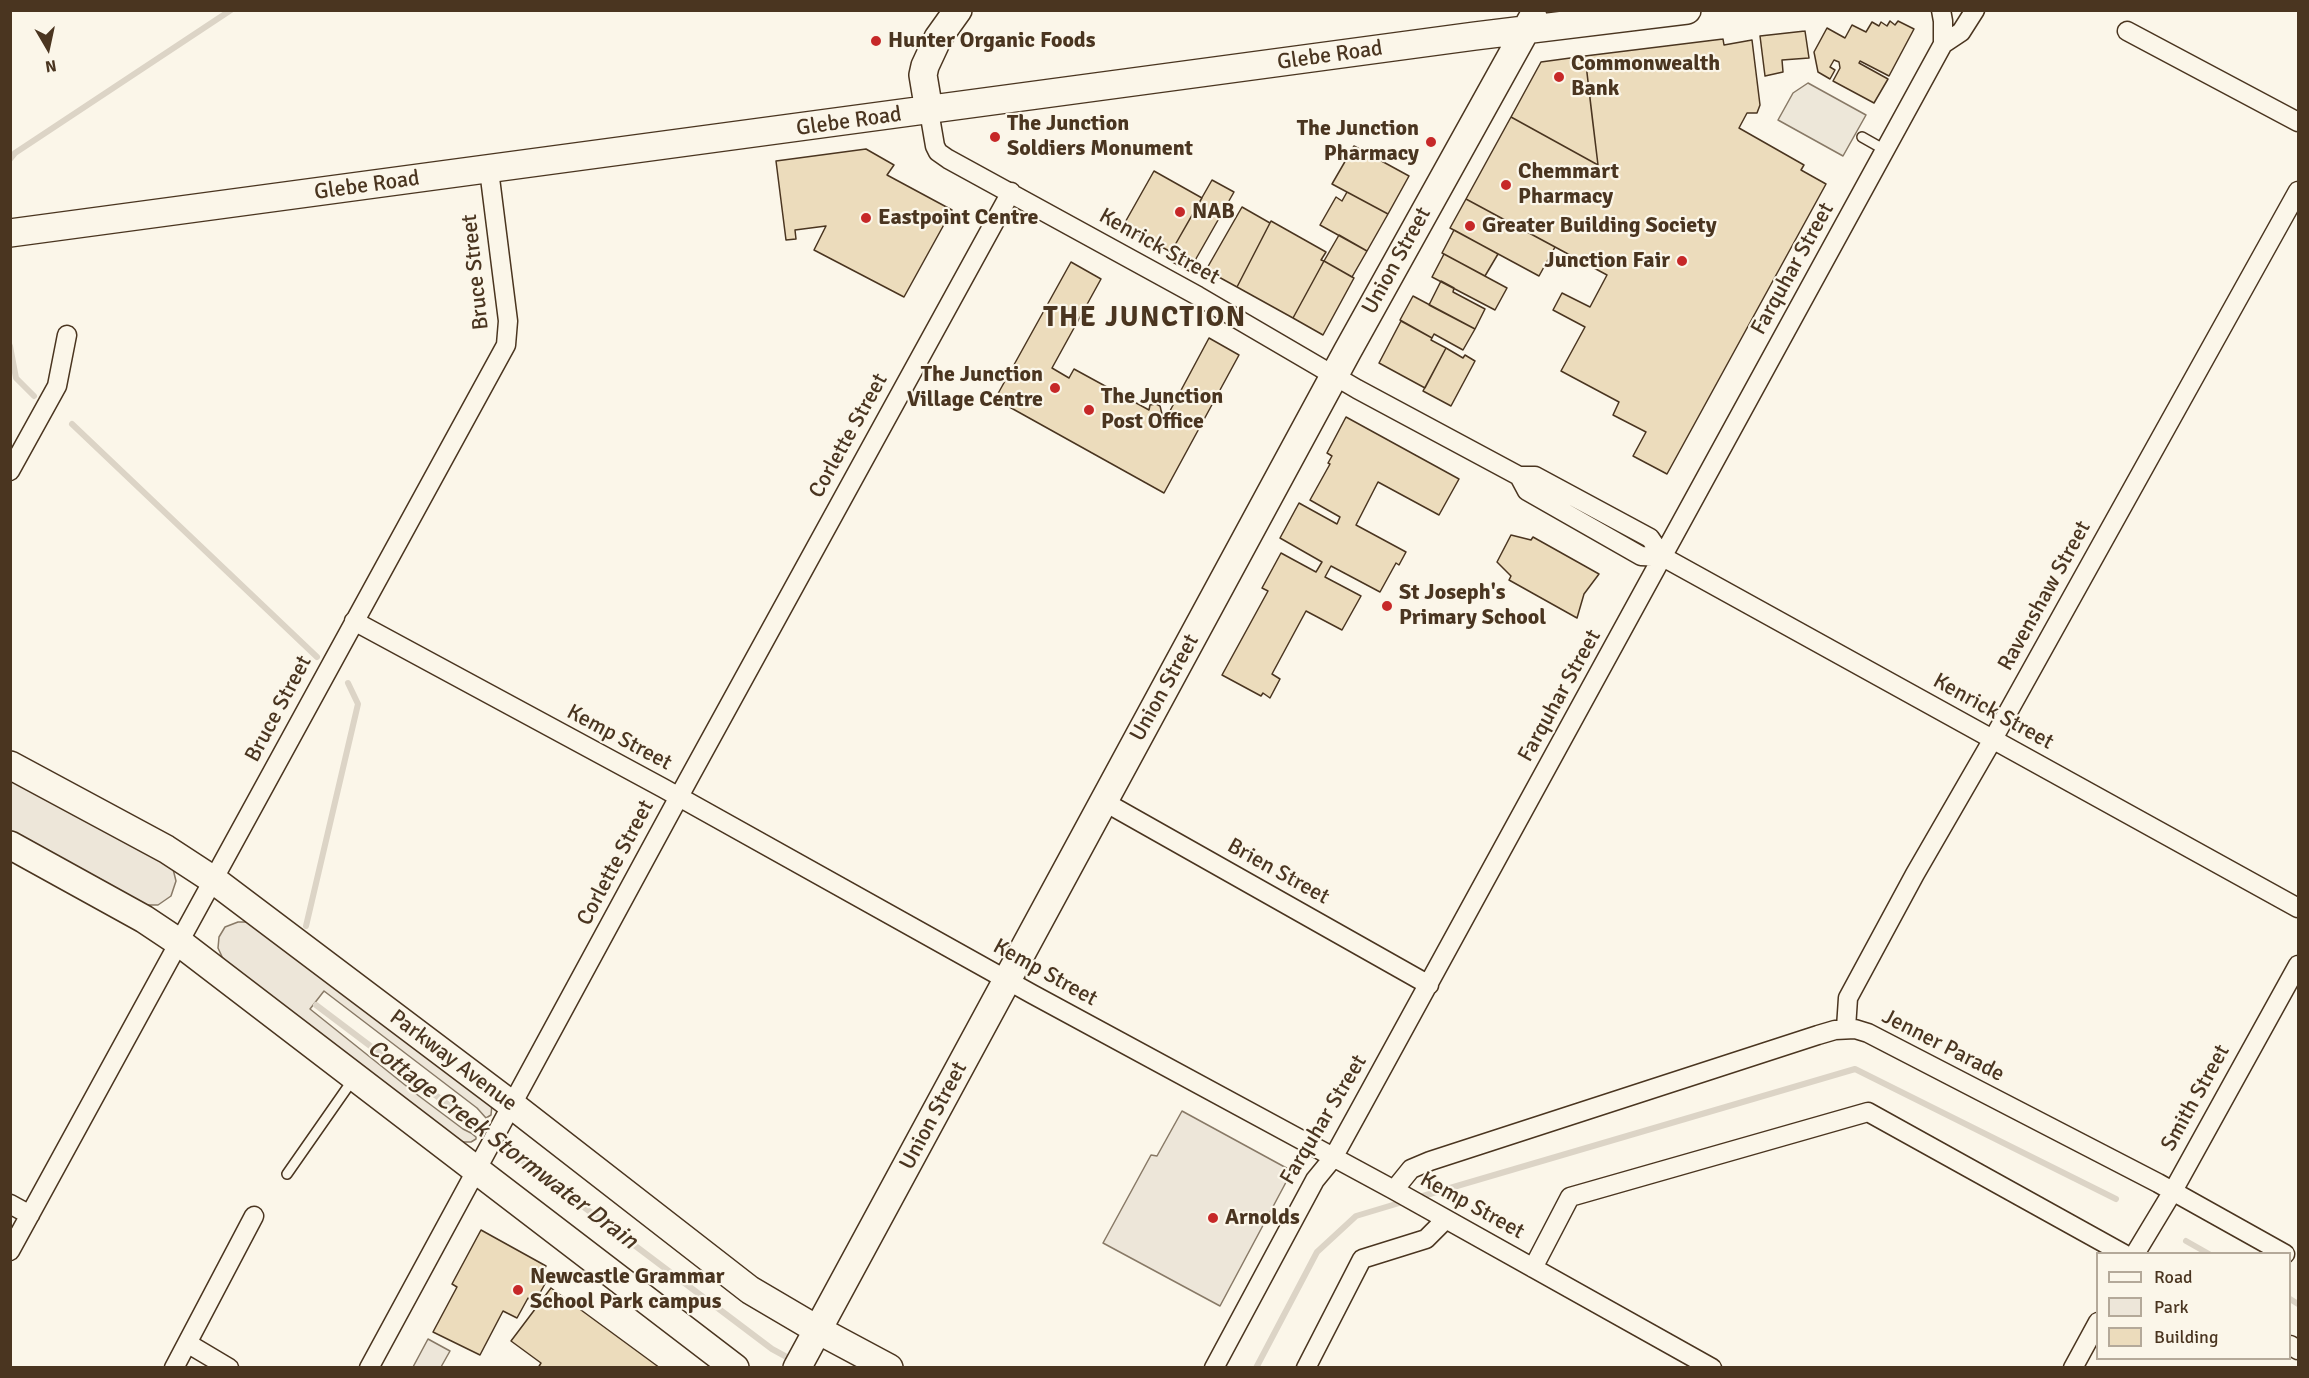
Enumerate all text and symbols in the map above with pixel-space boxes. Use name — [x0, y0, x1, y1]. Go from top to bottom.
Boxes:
north arrow — [18, 18, 78, 78]
place label: Hunter Organic Foods — [888, 28, 1095, 54]
marker: Hunter Organic Foods — [869, 34, 883, 48]
street label: Glebe Road — [1276, 36, 1384, 76]
place label: Commonwealth Bank — [1571, 51, 1720, 102]
text: N — [44, 55, 58, 77]
marker: Commonwealth Bank — [1552, 70, 1566, 84]
street label: Glebe Road — [795, 102, 903, 142]
place label: The Junction Soldiers Monument — [1007, 111, 1193, 162]
place label: The Junction Pharmacy — [1297, 116, 1419, 168]
marker: The Junction Soldiers Monument — [988, 130, 1002, 144]
marker: The Junction Pharmacy — [1424, 135, 1438, 149]
place label: Chemmart Pharmacy — [1518, 159, 1619, 210]
street label: Glebe Road — [313, 166, 421, 206]
marker: Chemmart Pharmacy — [1499, 178, 1513, 192]
street label: Farquhar Street — [1746, 198, 1840, 340]
place label: NAB — [1192, 199, 1235, 225]
street label: Kenrick Street — [1094, 203, 1224, 291]
street label: Union Street — [1357, 203, 1437, 319]
place label: Eastpoint Centre — [878, 205, 1039, 231]
marker: NAB — [1173, 205, 1187, 219]
marker: Eastpoint Centre — [859, 211, 873, 225]
street label: Bruce Street — [457, 213, 495, 331]
place label: Greater Building Society — [1482, 213, 1717, 239]
marker: Greater Building Society — [1463, 219, 1477, 233]
place label: Junction Fair — [1544, 248, 1670, 274]
marker: Junction Fair — [1675, 254, 1689, 268]
district label: THE JUNCTION — [1043, 302, 1247, 336]
place label: The Junction Village Centre — [907, 362, 1043, 414]
street label: Corlette Street — [804, 369, 894, 503]
marker: The Junction Village Centre — [1048, 381, 1062, 395]
place label: The Junction Post Office — [1101, 384, 1223, 436]
marker: The Junction Post Office — [1082, 403, 1096, 417]
street label: Ravenshaw Street — [1993, 517, 2097, 675]
place label: St Joseph's Primary School — [1399, 580, 1546, 632]
marker: St Joseph's Primary School — [1380, 599, 1394, 613]
street label: Farquhar Street — [1513, 625, 1607, 767]
street label: Union Street — [1125, 630, 1205, 746]
street label: Bruce Street — [240, 651, 318, 767]
street label: Kenrick Street — [1928, 668, 2058, 756]
street label: Kemp Street — [562, 699, 676, 777]
street label: Corlette Street — [572, 796, 660, 930]
street label: Brien Street — [1222, 833, 1334, 911]
street label: Kemp Street — [988, 934, 1102, 1012]
street label: Parkway Avenue — [384, 1004, 522, 1118]
street label: Jenner Parade — [1877, 1004, 2009, 1088]
water label: Cottage Creek Stormwater Drain — [361, 1034, 643, 1256]
street label: Smith Street — [2156, 1040, 2236, 1156]
street label: Farquhar Street — [1275, 1050, 1373, 1190]
street label: Union Street — [895, 1058, 973, 1174]
street label: Kemp Street — [1415, 1167, 1529, 1245]
place label: Arnolds — [1225, 1205, 1300, 1231]
marker: Arnolds — [1206, 1211, 1220, 1225]
legend — [2096, 1252, 2291, 1360]
place label: Newcastle Grammar School Park campus — [530, 1264, 724, 1316]
text: Road — [2154, 1266, 2193, 1288]
marker: Newcastle Grammar School Park campus — [511, 1283, 525, 1297]
text: Park — [2154, 1296, 2189, 1318]
text: Building — [2154, 1326, 2218, 1348]

